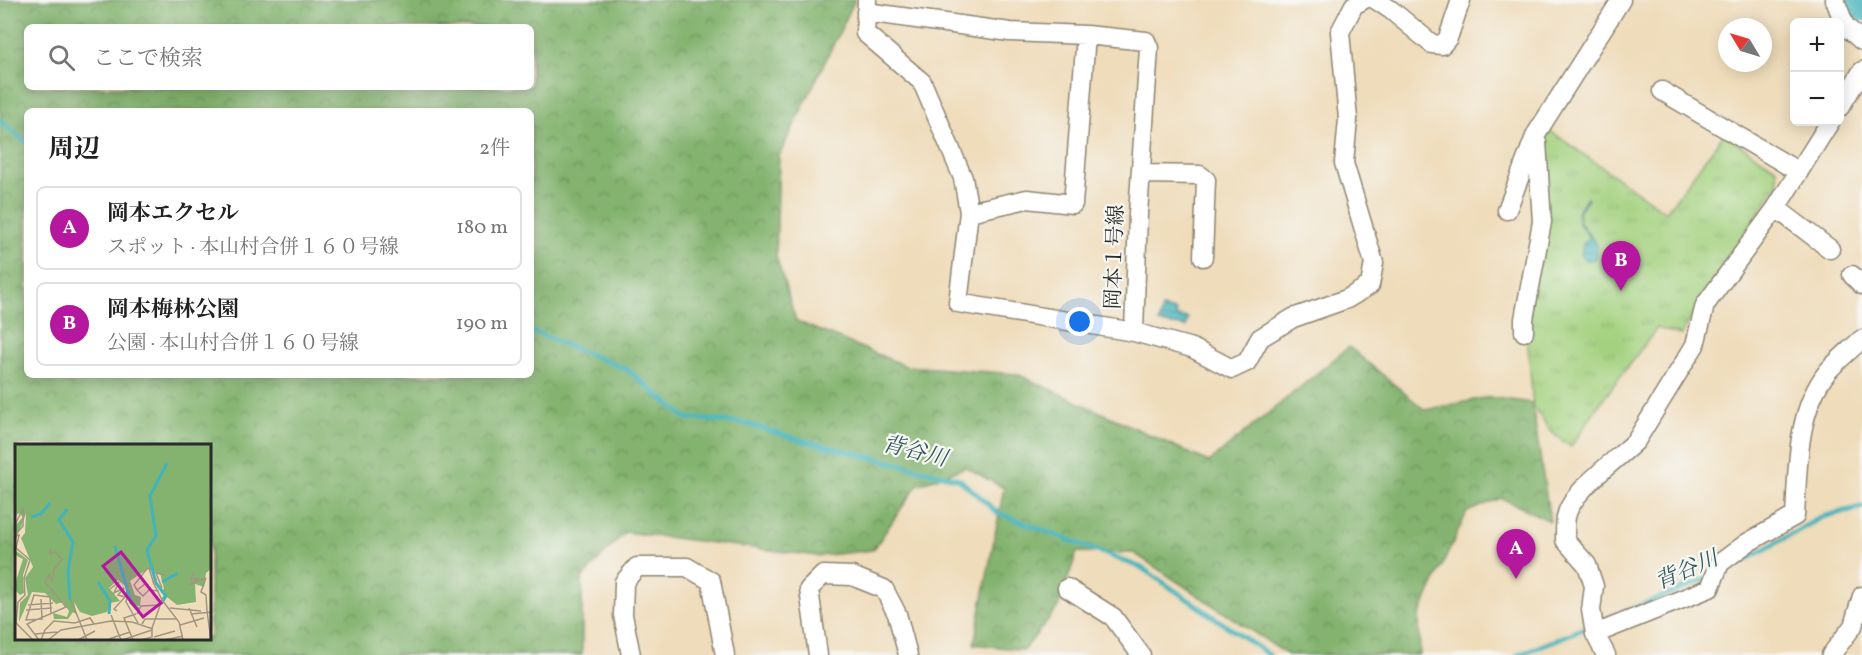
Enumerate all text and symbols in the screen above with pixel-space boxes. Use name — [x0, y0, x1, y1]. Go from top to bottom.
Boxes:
north arrow — [1718, 18, 1772, 72]
map controls — [1790, 18, 1844, 126]
button: + — [1790, 18, 1844, 72]
search box — [24, 24, 534, 90]
icon: search — [45, 41, 78, 74]
text: ここで検索 — [93, 44, 203, 75]
button: − — [1790, 72, 1844, 126]
text: 周辺 — [48, 132, 100, 168]
text: 2件 — [479, 135, 510, 163]
text: 岡本エクセル — [107, 199, 239, 230]
street label: 岡本１号線 — [1099, 204, 1132, 310]
text: A — [62, 214, 77, 242]
text: 180 m — [456, 214, 508, 242]
text: スポット · 本山村合併１６０号線 — [107, 234, 399, 262]
pin: B — [1602, 242, 1640, 291]
text: 岡本梅林公園 — [107, 295, 239, 326]
your location — [1065, 307, 1094, 336]
text: B — [63, 310, 76, 338]
text: 190 m — [456, 310, 508, 338]
text: 公園 · 本山村合併１６０号線 — [107, 330, 359, 358]
water label: 背谷川 — [879, 429, 952, 476]
inset map — [15, 444, 212, 640]
pin: A — [1496, 530, 1536, 579]
water label: 背谷川 — [1651, 543, 1725, 598]

